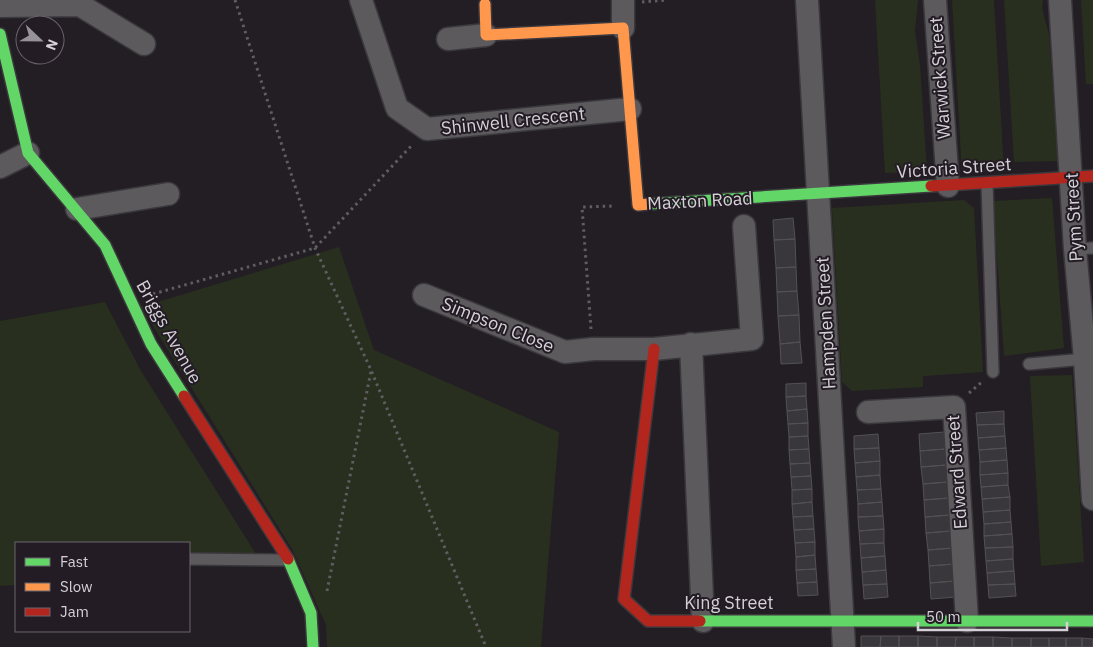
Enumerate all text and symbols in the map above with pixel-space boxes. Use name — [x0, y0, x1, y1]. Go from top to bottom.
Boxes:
north arrow — [15, 15, 65, 65]
street label: Warwick Street — [924, 16, 955, 140]
text: N — [42, 37, 62, 53]
street label: Shinwell Crescent — [440, 102, 586, 139]
street label: Victoria Street — [896, 152, 1012, 183]
street label: Pym Street — [1060, 172, 1087, 262]
street label: Maxton Road — [647, 186, 753, 215]
street label: Hampden Street — [811, 256, 840, 390]
street label: Briggs Avenue — [131, 276, 207, 388]
street label: Simpson Close — [439, 292, 558, 358]
street label: Edward Street — [941, 414, 972, 530]
legend — [15, 542, 190, 632]
text: Fast — [60, 552, 88, 571]
text: Slow — [60, 577, 93, 596]
street label: King Street — [684, 591, 774, 614]
scale bar — [918, 600, 1067, 632]
text: Jam — [60, 602, 89, 621]
text: 50 m — [926, 607, 961, 626]

